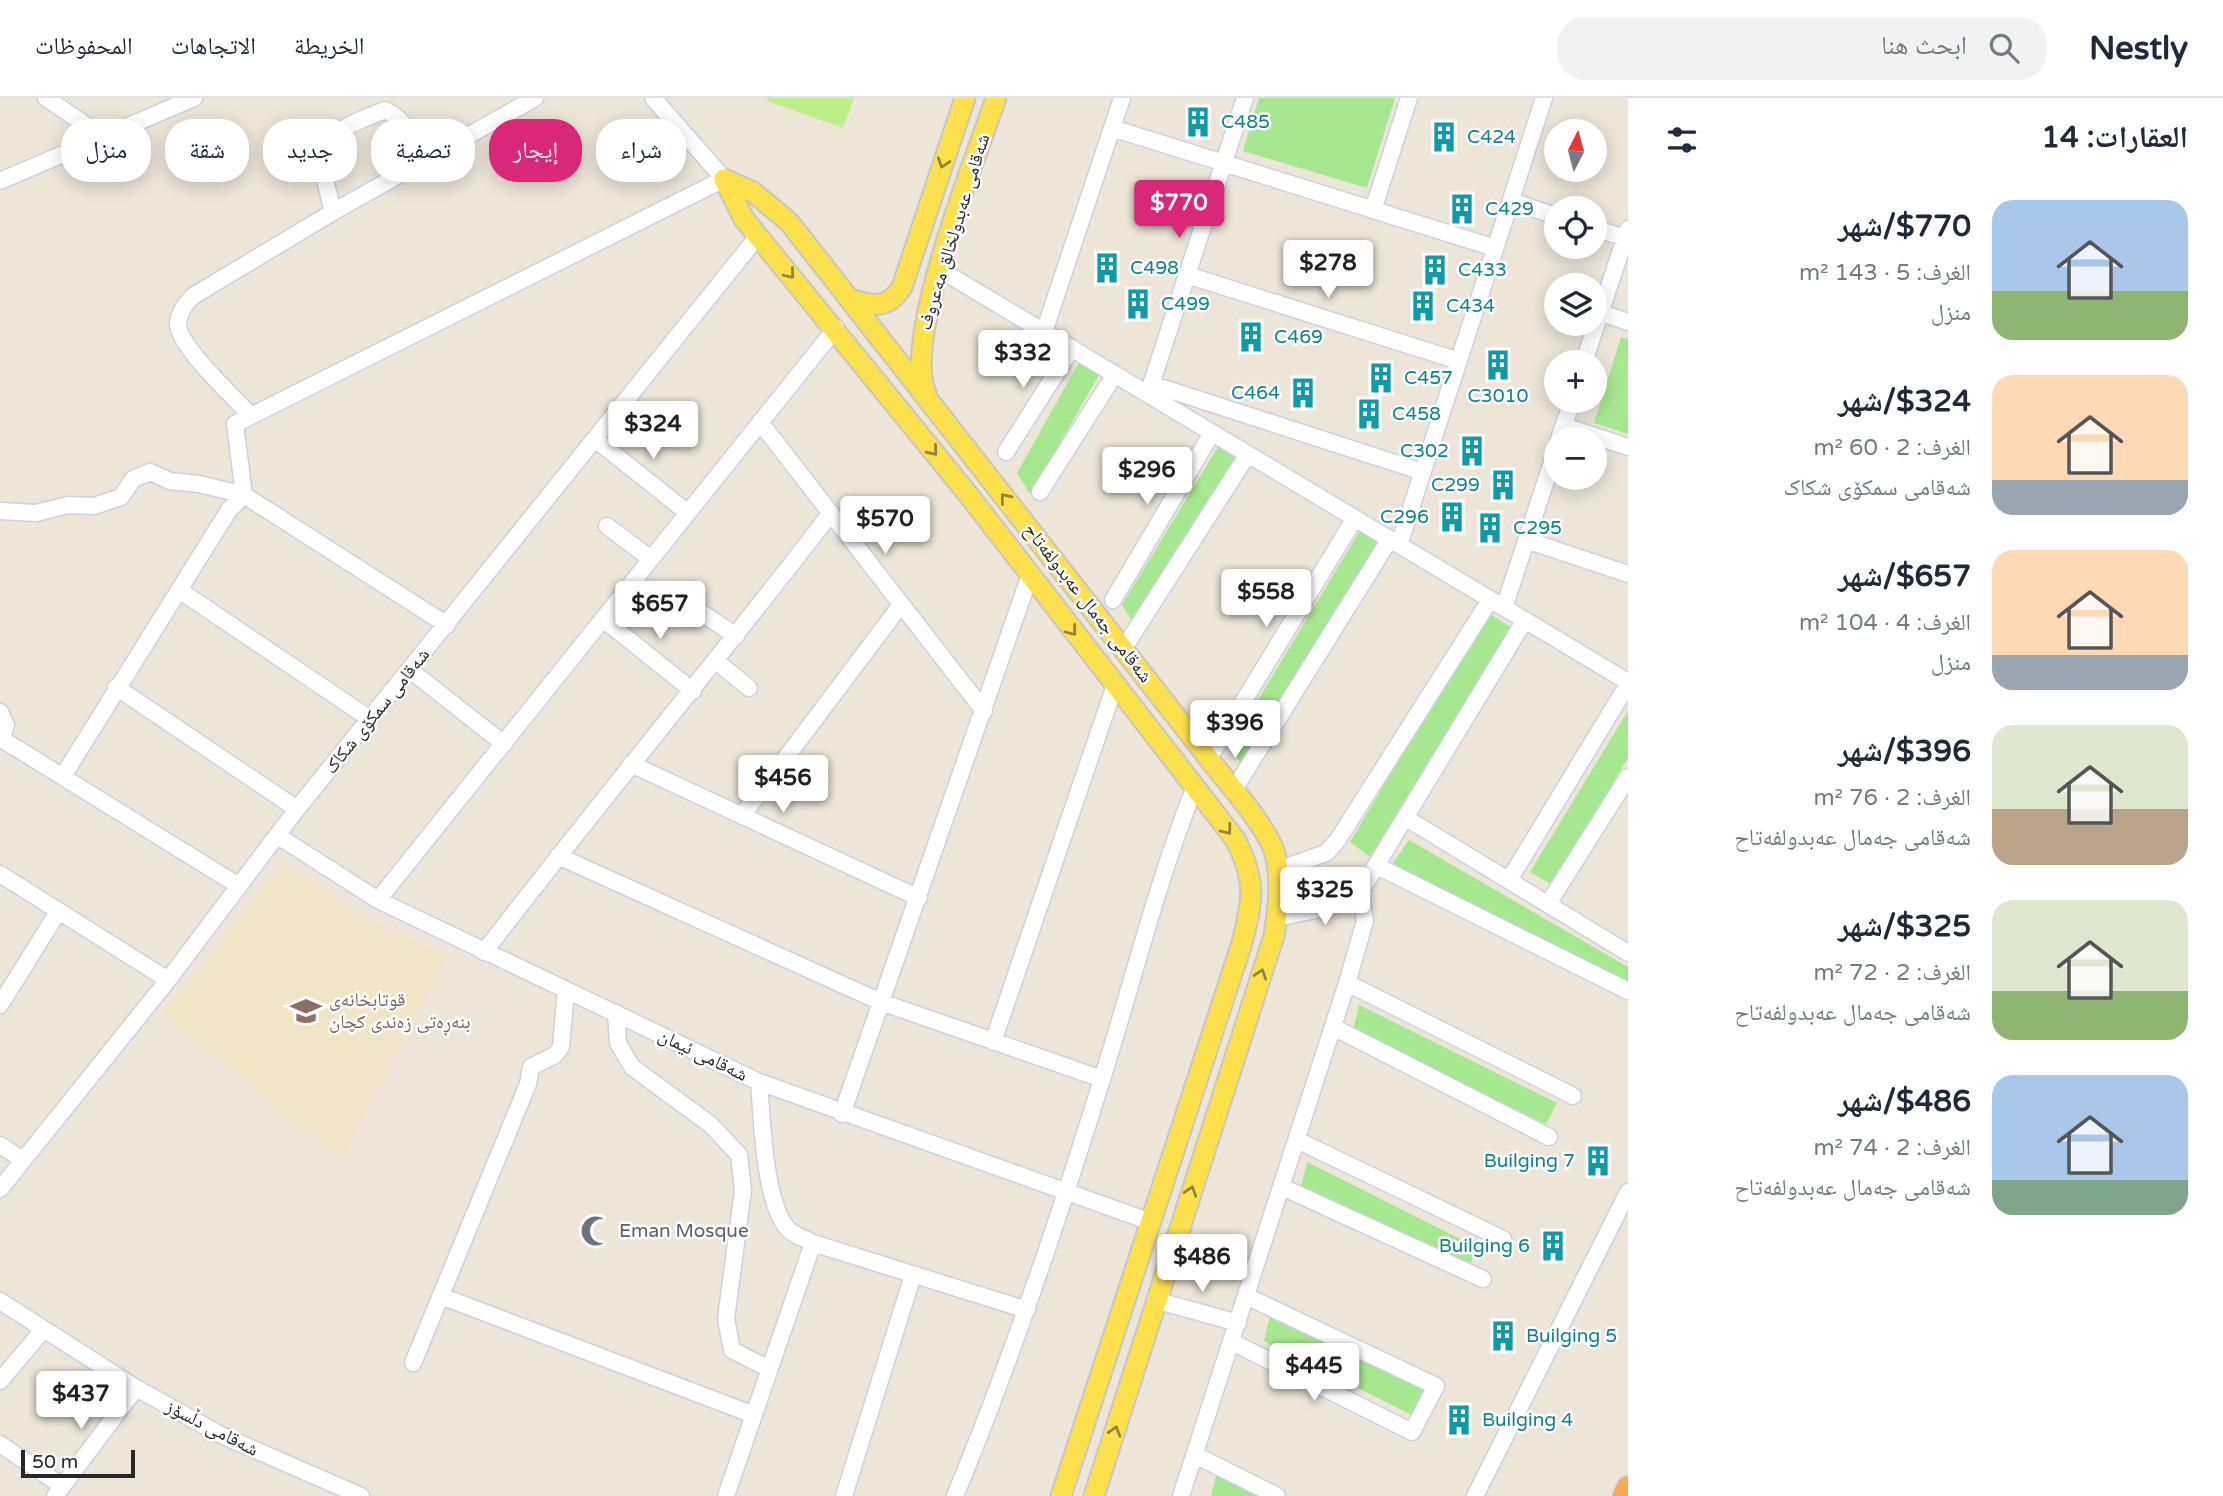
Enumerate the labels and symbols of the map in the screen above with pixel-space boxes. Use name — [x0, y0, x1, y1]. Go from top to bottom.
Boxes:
building icon: C485 — [1181, 105, 1215, 139]
place label: C485 — [1221, 111, 1270, 133]
north arrow — [1544, 119, 1606, 182]
building icon: C424 — [1427, 120, 1461, 154]
place label: C424 — [1467, 126, 1516, 148]
street label: شەقامی عەبدولخالق مەعروف — [914, 131, 994, 333]
one-way arrow — [937, 156, 952, 168]
pin: $770 — [1138, 180, 1220, 240]
building icon: C429 — [1445, 192, 1479, 226]
place label: C429 — [1485, 198, 1534, 220]
pin: $278 — [1287, 240, 1369, 300]
building icon: C498 — [1090, 251, 1124, 285]
building icon: C433 — [1418, 253, 1452, 287]
place label: C498 — [1130, 257, 1179, 279]
place label: C433 — [1458, 259, 1507, 281]
one-way arrow — [782, 266, 794, 279]
building icon: C499 — [1121, 287, 1155, 321]
building icon: C434 — [1406, 289, 1440, 323]
place label: C499 — [1161, 293, 1210, 315]
place label: C434 — [1446, 295, 1495, 317]
building icon: C469 — [1234, 320, 1268, 354]
place label: C469 — [1274, 326, 1323, 348]
pin: $332 — [982, 330, 1064, 390]
building icon: C3010 — [1481, 348, 1515, 382]
building icon: C457 — [1364, 361, 1398, 395]
place label: C457 — [1404, 367, 1453, 389]
building icon: C464 — [1286, 376, 1320, 410]
place label: C464 — [1231, 382, 1280, 404]
place label: C3010 — [1468, 385, 1529, 407]
building icon: C458 — [1352, 397, 1386, 431]
pin: $324 — [612, 402, 694, 461]
place label: C458 — [1392, 403, 1441, 425]
building icon: C302 — [1455, 434, 1489, 468]
place label: C302 — [1400, 440, 1449, 462]
one-way arrow — [925, 443, 938, 455]
pin: $296 — [1106, 448, 1188, 507]
building icon: C299 — [1486, 468, 1520, 502]
place label: C299 — [1431, 474, 1480, 496]
one-way arrow — [1001, 493, 1013, 506]
pin: $570 — [844, 496, 926, 556]
building icon: C296 — [1435, 500, 1469, 534]
place label: C296 — [1380, 506, 1429, 528]
building icon: C295 — [1473, 511, 1507, 545]
place label: C295 — [1513, 517, 1562, 539]
street label: شەقامی جەمال عەبدولفەتاح — [1019, 519, 1157, 687]
pin: $558 — [1225, 570, 1307, 629]
pin: $657 — [619, 582, 701, 641]
one-way arrow — [1064, 623, 1077, 635]
street label: شەقامی سمکۆی شکاک — [320, 644, 434, 778]
pin: $396 — [1194, 700, 1276, 760]
pin: $456 — [742, 756, 824, 815]
one-way arrow — [1219, 822, 1232, 834]
pin: $325 — [1284, 868, 1366, 927]
one-way arrow — [1253, 969, 1267, 981]
place label: قوتابخانەی بنەڕەتی زەندی کچان — [329, 989, 470, 1036]
school or university icon: قوتابخانەی بنەڕەتی زەندی کچان — [289, 994, 323, 1028]
street label: شەقامی ئیمان — [655, 1024, 751, 1086]
building icon: Builging 7 — [1581, 1144, 1615, 1178]
place label: Builging 7 — [1484, 1150, 1575, 1172]
one-way arrow — [1182, 1185, 1197, 1197]
mosque icon: Eman Mosque — [579, 1214, 613, 1248]
place label: Eman Mosque — [619, 1220, 749, 1242]
building icon: Builging 6 — [1536, 1229, 1570, 1263]
pin: $486 — [1161, 1234, 1243, 1294]
place label: Builging 6 — [1439, 1235, 1530, 1257]
building icon: Builging 5 — [1486, 1319, 1520, 1353]
place label: Builging 5 — [1526, 1325, 1617, 1347]
pin: $445 — [1273, 1344, 1355, 1403]
pin: $437 — [40, 1372, 122, 1431]
street label: شەقامی دڵسۆز — [161, 1394, 262, 1461]
building icon: Builging 4 — [1442, 1403, 1476, 1437]
place label: Builging 4 — [1482, 1409, 1573, 1431]
one-way arrow — [1106, 1425, 1121, 1437]
scale bar — [21, 1447, 135, 1479]

